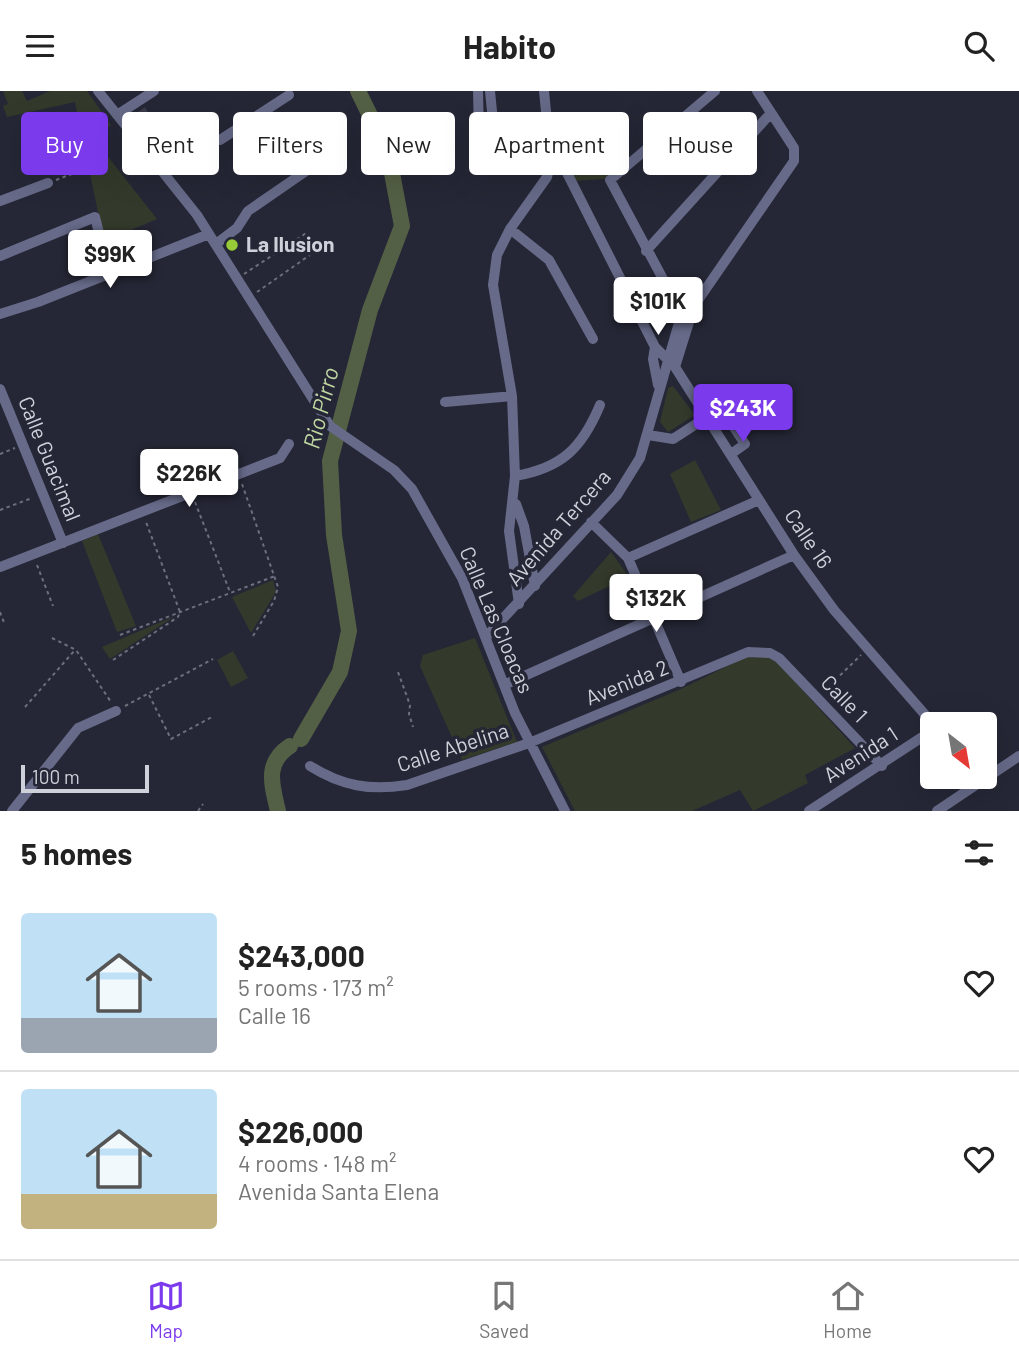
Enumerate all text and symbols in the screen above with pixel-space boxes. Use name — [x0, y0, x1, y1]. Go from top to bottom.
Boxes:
icon: menu — [21, 27, 59, 65]
text: Habito — [463, 27, 556, 65]
icon: search — [960, 27, 998, 65]
chip: Buy — [21, 112, 108, 175]
chip: Rent — [122, 112, 219, 175]
chip: Filters — [233, 112, 347, 175]
chip: New — [361, 112, 455, 175]
chip: Apartment — [469, 112, 629, 175]
chip: House — [643, 112, 757, 175]
pin: $99K — [69, 231, 151, 290]
place label: La Ilusion — [246, 231, 334, 256]
marker: La Ilusion — [224, 237, 240, 253]
text: $99K — [84, 239, 136, 267]
pin: $101K — [609, 278, 707, 337]
text: $101K — [630, 286, 686, 314]
water label: Rio Pirro — [296, 364, 344, 452]
pin: $243K — [694, 385, 792, 444]
street label: Calle Guacimal — [14, 392, 87, 525]
text: $243K — [710, 393, 776, 421]
pin: $226K — [140, 449, 238, 509]
text: $226K — [156, 458, 222, 486]
street label: Avenida Tercera — [501, 464, 615, 590]
street label: Calle 16 — [780, 504, 838, 573]
street label: Calle Las Cloacas — [455, 542, 540, 696]
pin: $132K — [607, 575, 705, 634]
text: $132K — [626, 583, 687, 611]
street label: Avenida 2 — [581, 654, 672, 710]
street label: Calle 1 — [817, 669, 873, 727]
north arrow — [920, 712, 998, 789]
map controls — [920, 712, 997, 789]
street label: Calle Abelina — [394, 717, 512, 776]
street label: Avenida 1 — [818, 721, 902, 787]
scale bar — [21, 762, 149, 794]
text: 100 m — [32, 765, 80, 788]
icon: filters — [960, 834, 998, 872]
text: 5 homes — [21, 835, 132, 871]
text: $243,000 — [238, 937, 365, 973]
icon: home — [77, 941, 161, 1025]
icon: heart — [960, 964, 998, 1002]
text: 5 rooms · 173 m² — [238, 973, 394, 1001]
text: Calle 16 — [238, 1001, 311, 1029]
text: $226,000 — [238, 1113, 363, 1149]
icon: home — [77, 1117, 161, 1201]
icon: heart — [960, 1140, 998, 1178]
text: 4 rooms · 148 m² — [238, 1149, 397, 1177]
text: Avenida Santa Elena — [238, 1177, 439, 1205]
tab: Map — [147, 1277, 185, 1342]
tab: Saved — [479, 1277, 529, 1342]
tab: Home — [823, 1277, 872, 1342]

